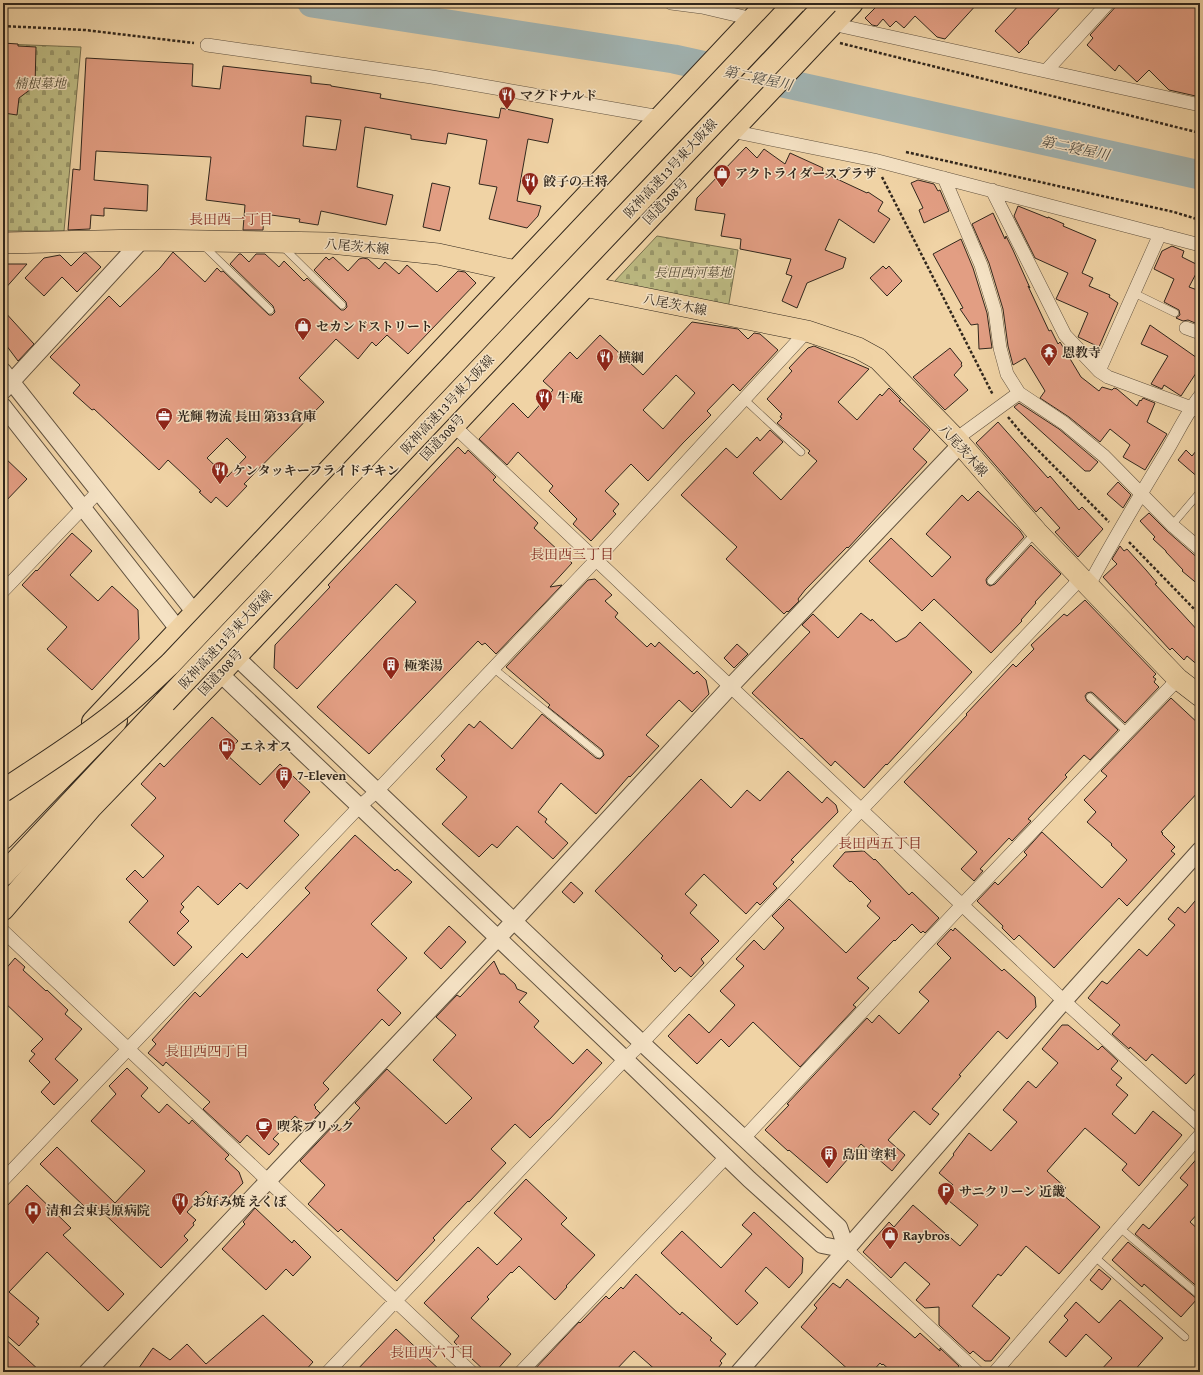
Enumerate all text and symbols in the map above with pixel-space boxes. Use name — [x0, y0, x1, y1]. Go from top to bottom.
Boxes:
water label: 第二寝屋川 — [722, 61, 796, 95]
park label: 楠根墓地 — [14, 74, 68, 93]
restaurant icon: マクドナルド — [497, 85, 517, 110]
place label: マクドナルド — [520, 86, 597, 105]
street label: 阪神高速13号東大阪線 — [619, 114, 721, 222]
water label: 第二寝屋川 — [1039, 131, 1113, 165]
shop icon: アクトライダースプラザ — [712, 163, 732, 188]
place label: アクトライダースプラザ — [735, 164, 877, 183]
restaurant icon: 餃子の王将 — [520, 171, 540, 196]
place label: 餃子の王将 — [543, 172, 608, 191]
street label: 国道308号 — [638, 174, 692, 229]
district label: 長田西一丁目 — [189, 209, 273, 229]
street label: 八尾茨木線 — [324, 234, 390, 259]
park label: 長田西河墓地 — [654, 263, 734, 282]
street label: 八尾茨木線 — [641, 289, 709, 320]
shop icon: セカンドストリート — [293, 316, 313, 341]
place label: セカンドストリート — [316, 317, 433, 336]
temple icon: 恩教寺 — [1039, 342, 1059, 367]
place label: 恩教寺 — [1062, 343, 1101, 362]
restaurant icon: 横綱 — [595, 347, 615, 372]
place label: 横綱 — [618, 348, 644, 367]
street label: 阪神高速13号東大阪線 — [396, 350, 498, 458]
restaurant icon: 牛庵 — [534, 387, 554, 412]
place label: 牛庵 — [557, 388, 583, 407]
office icon: 光輝 物流 長田 第33倉庫 — [154, 406, 174, 431]
place label: 光輝 物流 長田 第33倉庫 — [177, 407, 316, 426]
street label: 国道308号 — [416, 410, 469, 465]
street label: 八尾茨木線 — [935, 420, 992, 481]
restaurant icon: ケンタッキーフライドチキン — [210, 460, 230, 485]
place label: ケンタッキーフライドチキン — [233, 461, 400, 480]
district label: 長田西三丁目 — [530, 544, 614, 564]
street label: 阪神高速13号東大阪線 — [174, 585, 276, 693]
street label: 国道308号 — [194, 645, 247, 700]
building icon: 極楽湯 — [381, 655, 401, 680]
place label: 極楽湯 — [404, 656, 443, 675]
fuel station icon: エネオス — [217, 736, 237, 761]
place label: エネオス — [240, 737, 292, 756]
building icon: 7-Eleven — [274, 765, 294, 790]
place label: 7-Eleven — [297, 766, 347, 785]
district label: 長田西五丁目 — [838, 833, 922, 853]
district label: 長田西四丁目 — [165, 1041, 249, 1061]
cafe icon: 喫茶ブリック — [254, 1116, 274, 1141]
place label: 喫茶ブリック — [277, 1117, 354, 1136]
building icon: 島田 塗料 — [819, 1144, 839, 1169]
place label: 島田 塗料 — [842, 1145, 897, 1164]
parking icon: サニクリーン 近畿 — [936, 1181, 956, 1206]
place label: サニクリーン 近畿 — [959, 1182, 1065, 1201]
restaurant icon: お好み焼 えくぼ — [170, 1191, 190, 1216]
place label: お好み焼 えくぼ — [193, 1192, 288, 1211]
hospital icon: 清和会東長原病院 — [23, 1200, 43, 1225]
place label: 清和会東長原病院 — [46, 1201, 150, 1220]
shop icon: Raybros — [880, 1225, 900, 1250]
place label: Raybros — [903, 1226, 950, 1245]
district label: 長田西六丁目 — [390, 1342, 474, 1362]

